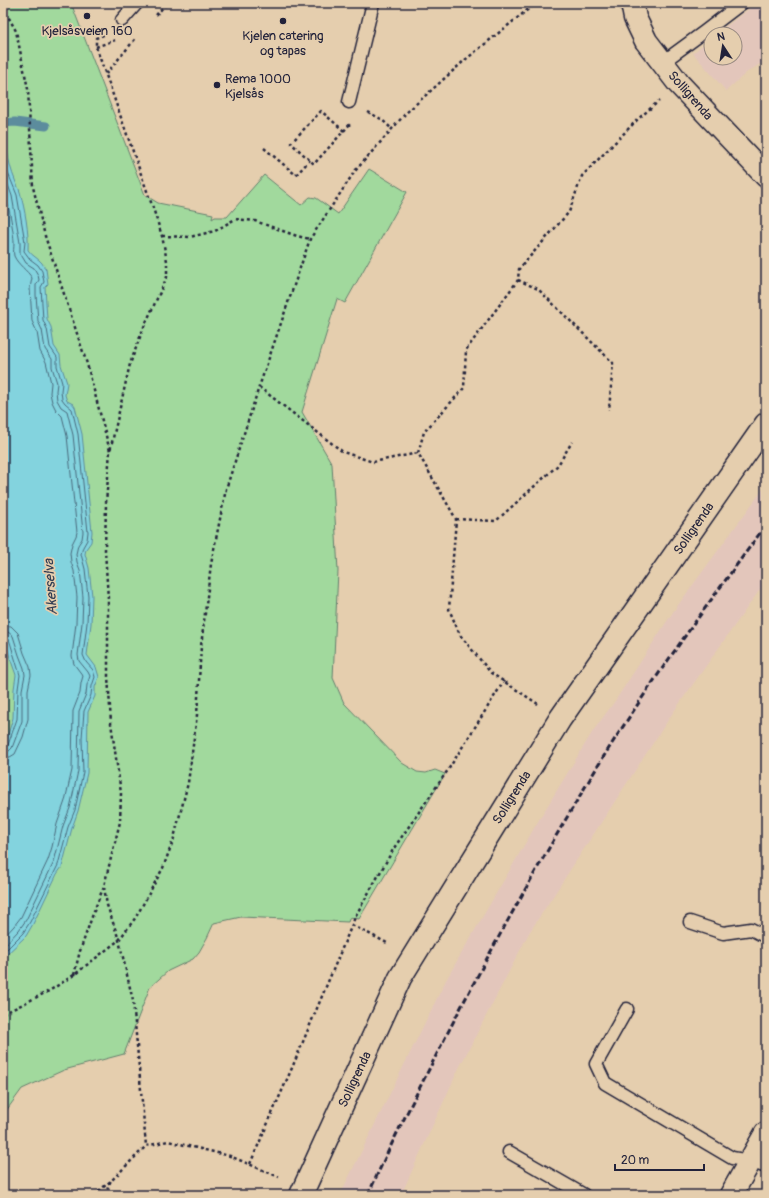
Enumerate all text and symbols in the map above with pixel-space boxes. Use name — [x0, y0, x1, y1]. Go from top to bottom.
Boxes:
marker: Kjelsåsveien 160 — [82, 11, 92, 21]
marker: Kjelen catering og tapas — [278, 16, 288, 26]
place label: Kjelsåsveien 160 — [41, 23, 133, 39]
north arrow — [703, 26, 743, 66]
place label: Kjelen catering og tapas — [242, 28, 324, 59]
text: N — [716, 29, 727, 44]
street label: Solligrenda — [665, 68, 716, 124]
place label: Rema 1000 Kjelsås — [225, 71, 291, 102]
marker: Rema 1000 Kjelsås — [212, 80, 222, 90]
street label: Solligrenda — [670, 499, 718, 558]
water label: Akerselva — [40, 557, 61, 616]
street label: Solligrenda — [489, 768, 535, 827]
street label: Solligrenda — [335, 1049, 375, 1110]
scale bar — [615, 1146, 704, 1172]
text: 20 m — [621, 1153, 650, 1168]

